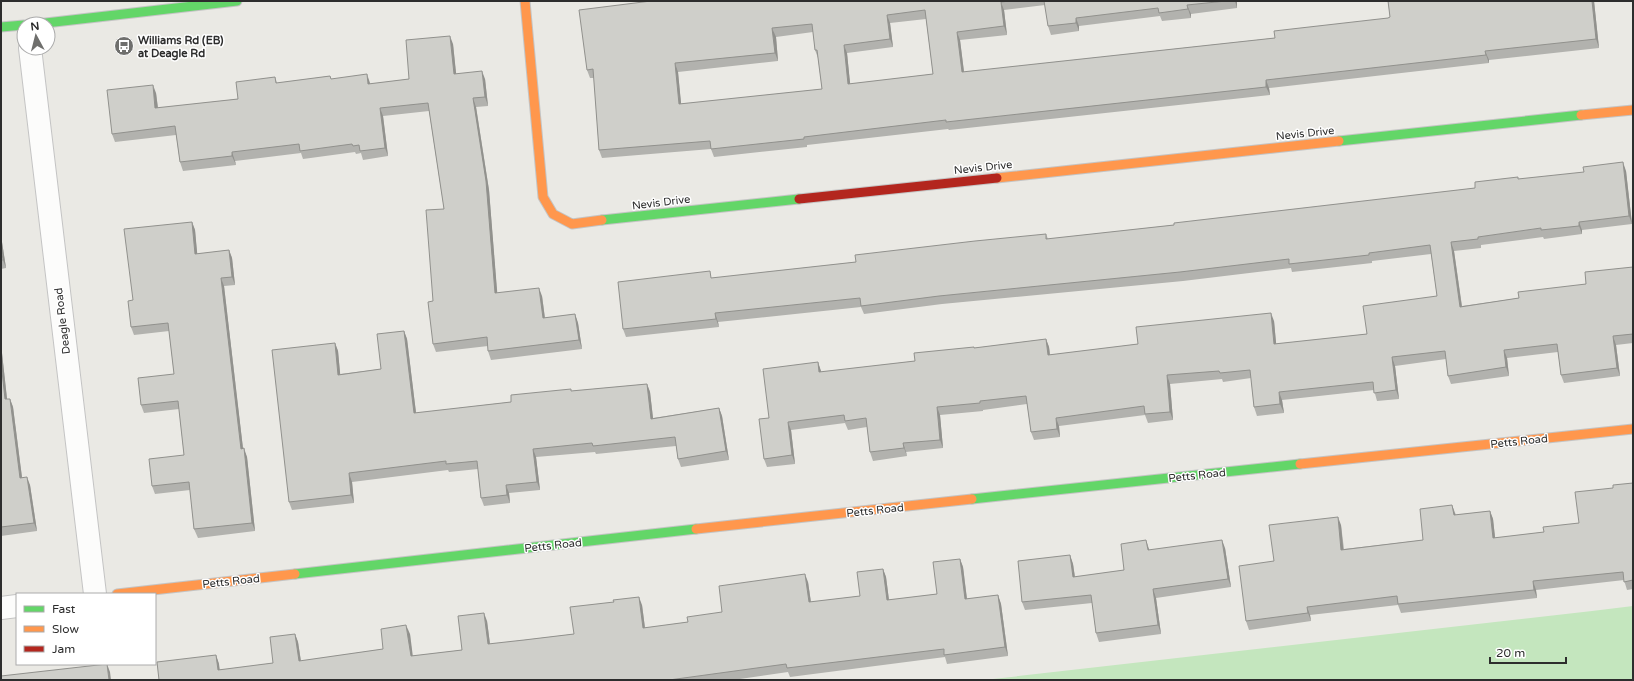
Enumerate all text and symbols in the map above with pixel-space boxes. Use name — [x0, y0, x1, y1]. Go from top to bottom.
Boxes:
north arrow — [16, 16, 56, 56]
text: N — [30, 20, 40, 34]
place label: Williams Rd (EB) at Deagle Rd — [138, 34, 224, 61]
bus stop icon: Williams Rd (EB) at Deagle Rd — [113, 35, 135, 57]
street label: Nevis Drive — [1275, 124, 1335, 143]
street label: Nevis Drive — [953, 158, 1013, 177]
street label: Nevis Drive — [631, 192, 691, 213]
street label: Deagle Road — [52, 287, 73, 355]
street label: Petts Road — [1490, 432, 1548, 451]
street label: Petts Road — [1168, 466, 1226, 485]
street label: Petts Road — [846, 501, 904, 520]
street label: Petts Road — [524, 536, 582, 555]
street label: Petts Road — [202, 572, 260, 591]
legend — [16, 593, 156, 665]
text: Fast — [52, 602, 76, 616]
text: Slow — [52, 622, 79, 636]
scale bar — [1490, 639, 1566, 665]
text: Jam — [52, 642, 75, 656]
text: 20 m — [1496, 646, 1525, 660]

